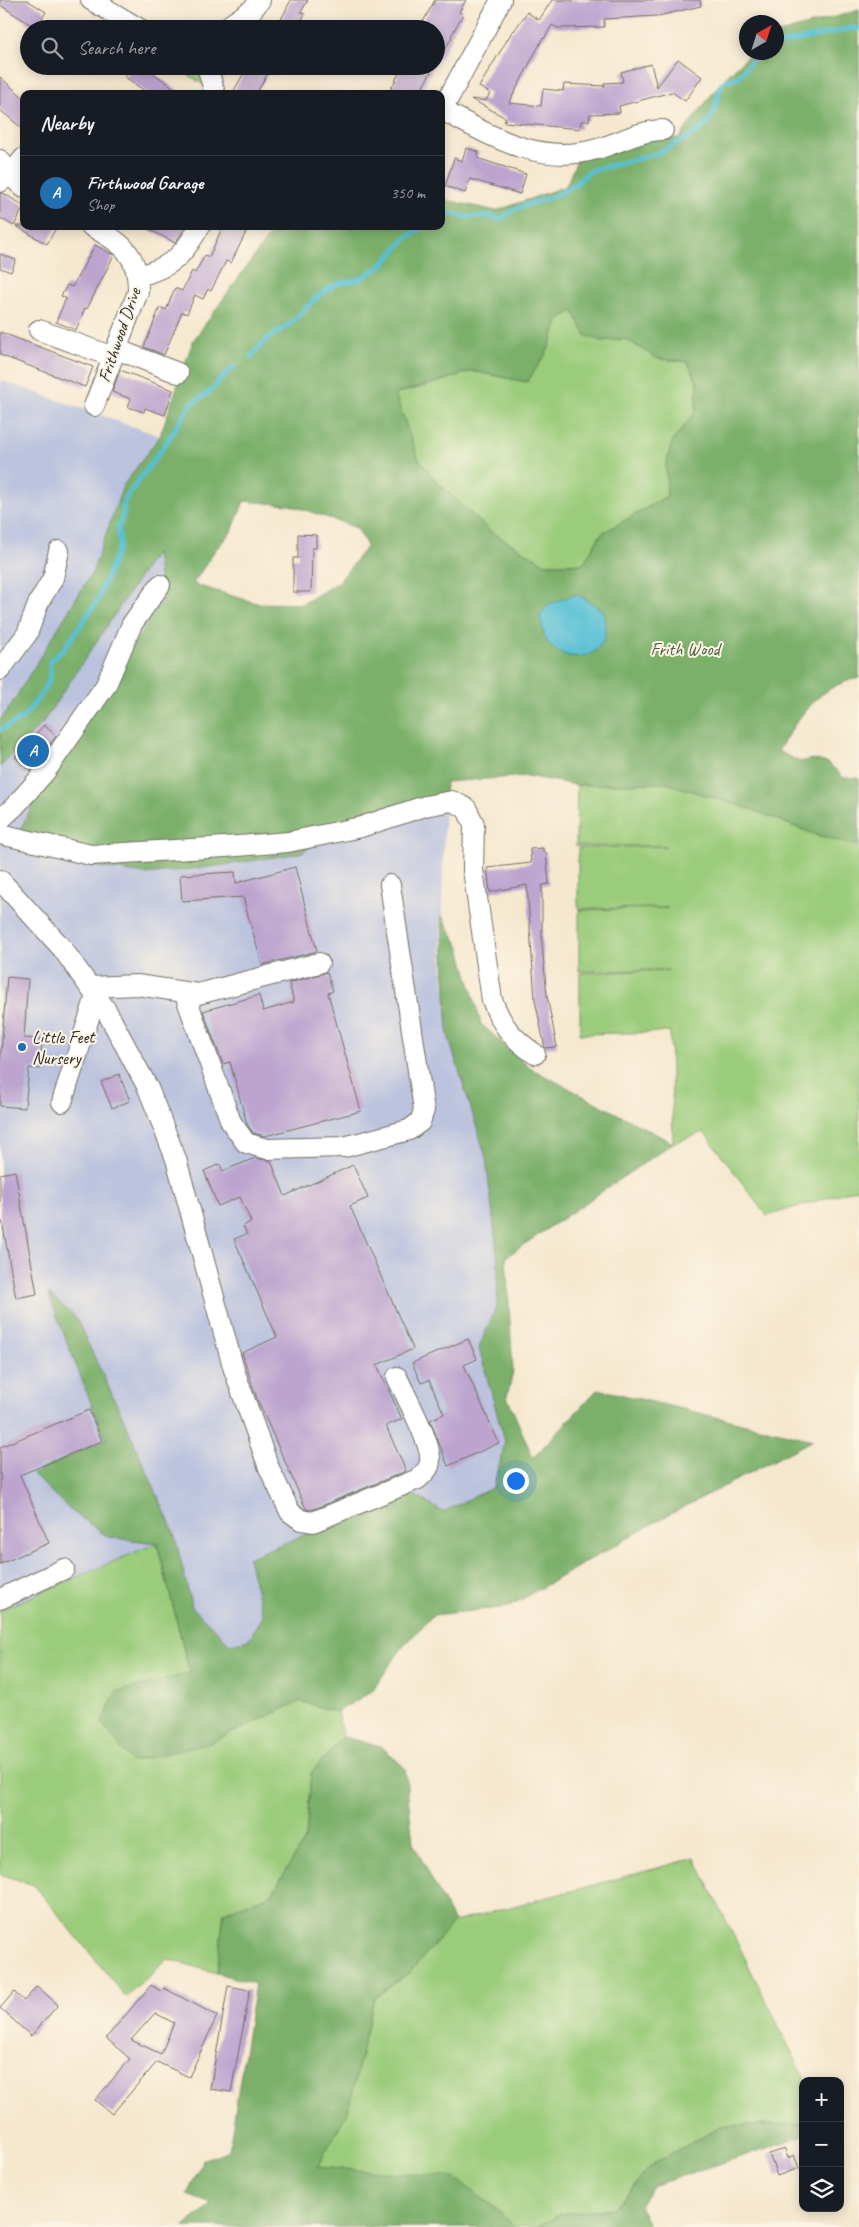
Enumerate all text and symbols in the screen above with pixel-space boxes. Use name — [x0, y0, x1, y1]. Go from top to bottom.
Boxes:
north arrow — [739, 15, 784, 60]
search box — [20, 20, 445, 75]
icon: search — [38, 34, 66, 62]
text: Search here — [78, 36, 155, 60]
text: Nearby — [40, 110, 93, 136]
text: Firthwood Garage — [87, 171, 203, 195]
text: A — [52, 183, 60, 203]
text: 350 m — [391, 183, 425, 203]
text: Shop — [87, 195, 114, 215]
street label: Frithwood Drive — [93, 284, 146, 385]
park label: Frith Wood — [650, 638, 723, 660]
pin: A — [17, 732, 49, 770]
place label: Little Feet Nursery — [32, 1026, 96, 1069]
marker: Little Feet Nursery — [16, 1041, 28, 1053]
your location — [503, 1468, 529, 1494]
map controls — [799, 2077, 844, 2212]
button: + — [799, 2077, 844, 2122]
button: − — [799, 2122, 844, 2167]
button: layers — [799, 2167, 844, 2212]

